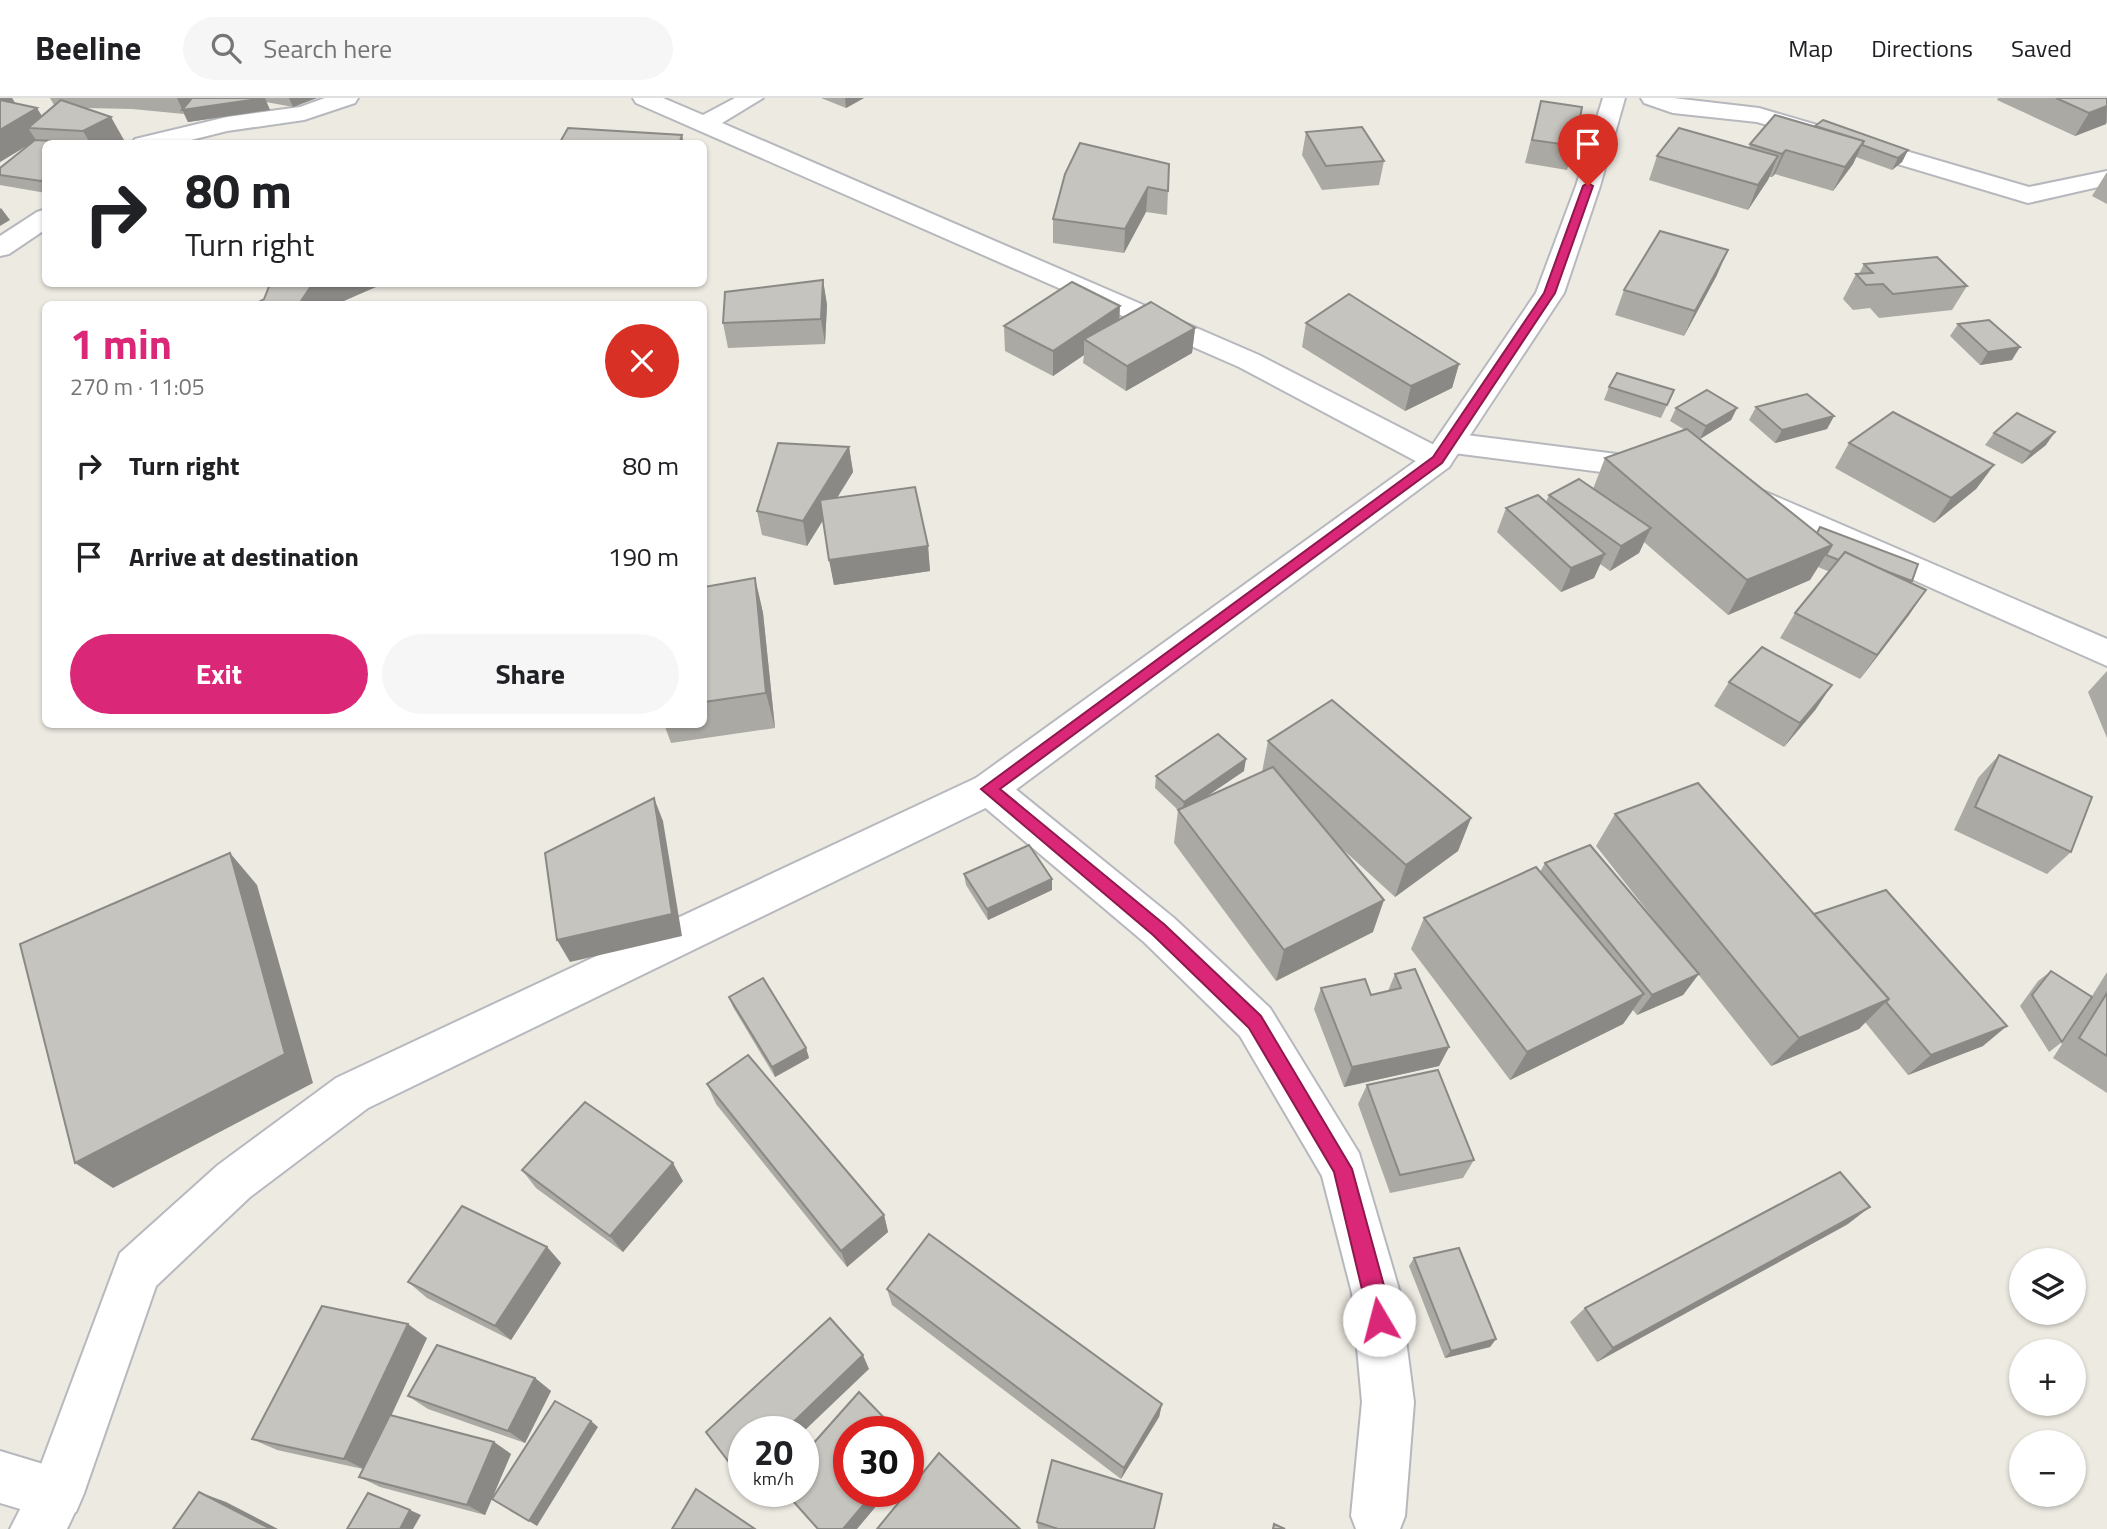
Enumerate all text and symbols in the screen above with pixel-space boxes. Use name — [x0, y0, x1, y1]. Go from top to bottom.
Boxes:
search box — [183, 17, 673, 80]
text: Beeline — [35, 23, 141, 73]
icon: search — [207, 29, 245, 67]
text: Search here — [263, 29, 392, 68]
text: Map — [1788, 30, 1833, 66]
text: Directions — [1871, 30, 1973, 66]
text: Saved — [2011, 30, 2072, 66]
pin — [1558, 114, 1618, 186]
icon: arrive — [1569, 125, 1607, 163]
text: 80 m — [185, 152, 292, 227]
icon: right — [70, 168, 161, 259]
text: Turn right — [185, 220, 314, 268]
text: 1 min — [70, 311, 172, 375]
button: close — [605, 324, 679, 398]
text: 270 m · 11:05 — [70, 369, 205, 404]
text: Turn right — [129, 446, 240, 485]
text: 80 m — [622, 446, 679, 485]
icon: right — [70, 447, 108, 485]
text: Arrive at destination — [129, 537, 359, 576]
text: 190 m — [608, 537, 679, 576]
icon: arrive — [70, 538, 108, 576]
button: Exit — [70, 634, 368, 714]
button: Share — [382, 634, 679, 714]
map controls — [2009, 1248, 2086, 1507]
button: layers — [2009, 1248, 2086, 1325]
position arrow — [1342, 1283, 1416, 1357]
button: + — [2009, 1339, 2086, 1416]
speed limit sign: 30 — [833, 1416, 924, 1507]
text: 20 — [754, 1425, 793, 1479]
button: − — [2009, 1430, 2086, 1507]
text: km/h — [753, 1465, 794, 1492]

